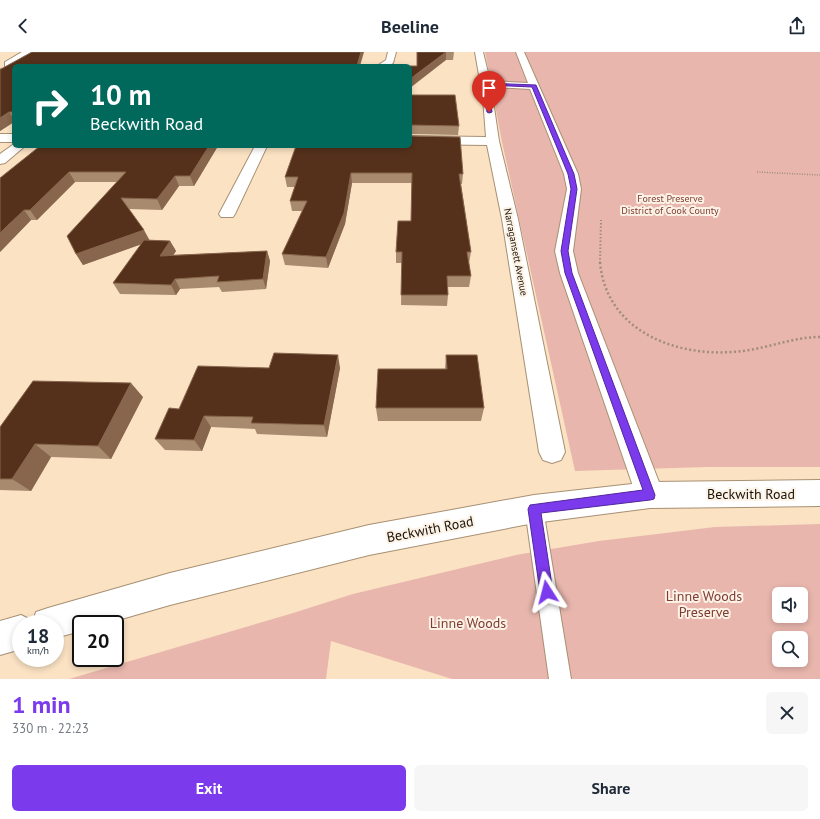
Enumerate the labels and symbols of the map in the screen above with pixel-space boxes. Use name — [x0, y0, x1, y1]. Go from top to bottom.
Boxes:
pin — [472, 71, 506, 112]
park label: Forest Preserve District of Cook County — [621, 192, 719, 217]
street label: Narragansett Avenue — [501, 207, 531, 297]
street label: Beckwith Road — [707, 485, 795, 503]
street label: Beckwith Road — [385, 512, 475, 546]
position arrow — [526, 571, 568, 613]
park label: Linne Woods Preserve — [666, 587, 742, 621]
park label: Linne Woods — [430, 614, 506, 632]
speed limit sign: 20 — [72, 615, 124, 667]

